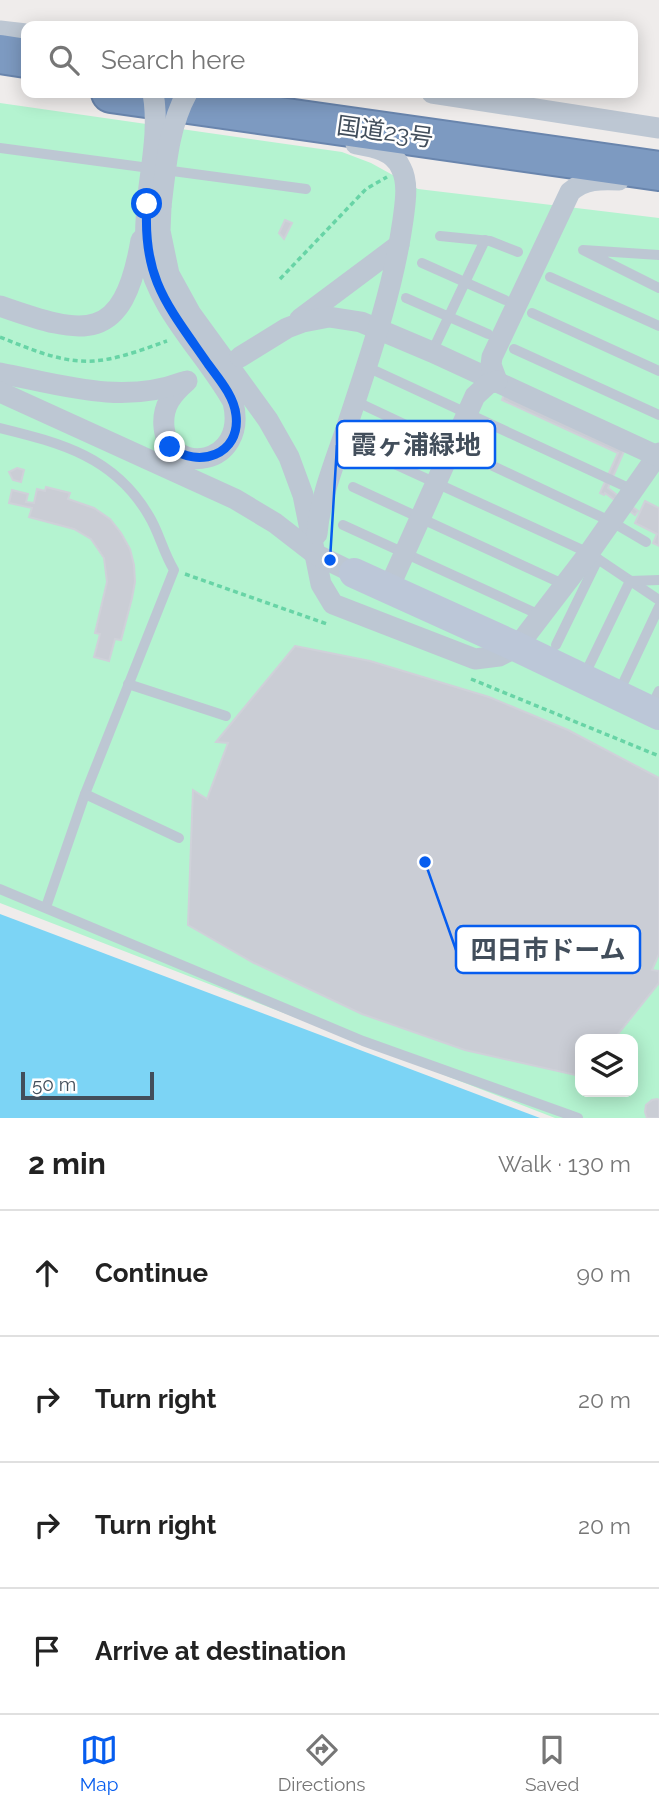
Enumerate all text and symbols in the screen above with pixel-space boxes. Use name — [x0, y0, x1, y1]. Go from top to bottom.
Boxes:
search box — [21, 21, 638, 98]
icon: search — [45, 41, 83, 79]
text: Search here — [101, 45, 245, 75]
street label: 国道23号 — [335, 110, 435, 153]
route start — [131, 188, 162, 219]
callout: 霞ヶ浦緑地 — [337, 421, 495, 468]
text: 霞ヶ浦緑地 — [351, 430, 481, 460]
route end — [154, 431, 185, 462]
callout: 四日市ドーム — [456, 926, 640, 973]
text: 四日市ドーム — [470, 935, 626, 965]
map controls — [575, 1034, 638, 1097]
button: layers — [575, 1034, 638, 1097]
scale bar — [21, 1069, 154, 1101]
text: 50 m — [32, 1073, 76, 1095]
text: 2 min — [28, 1146, 106, 1181]
text: Walk · 130 m — [498, 1150, 631, 1177]
icon: ahead — [28, 1254, 66, 1292]
text: Continue — [95, 1258, 208, 1288]
text: 90 m — [576, 1260, 631, 1287]
icon: right — [28, 1380, 66, 1418]
text: Turn right — [95, 1384, 216, 1414]
text: 20 m — [578, 1386, 631, 1413]
icon: right — [28, 1506, 66, 1544]
text: Turn right — [95, 1510, 216, 1540]
text: 20 m — [578, 1512, 631, 1539]
icon: arrive — [28, 1632, 66, 1670]
text: Arrive at destination — [95, 1636, 346, 1666]
tab: Map — [80, 1731, 118, 1795]
tab: Directions — [278, 1731, 366, 1795]
tab: Saved — [525, 1731, 579, 1795]

